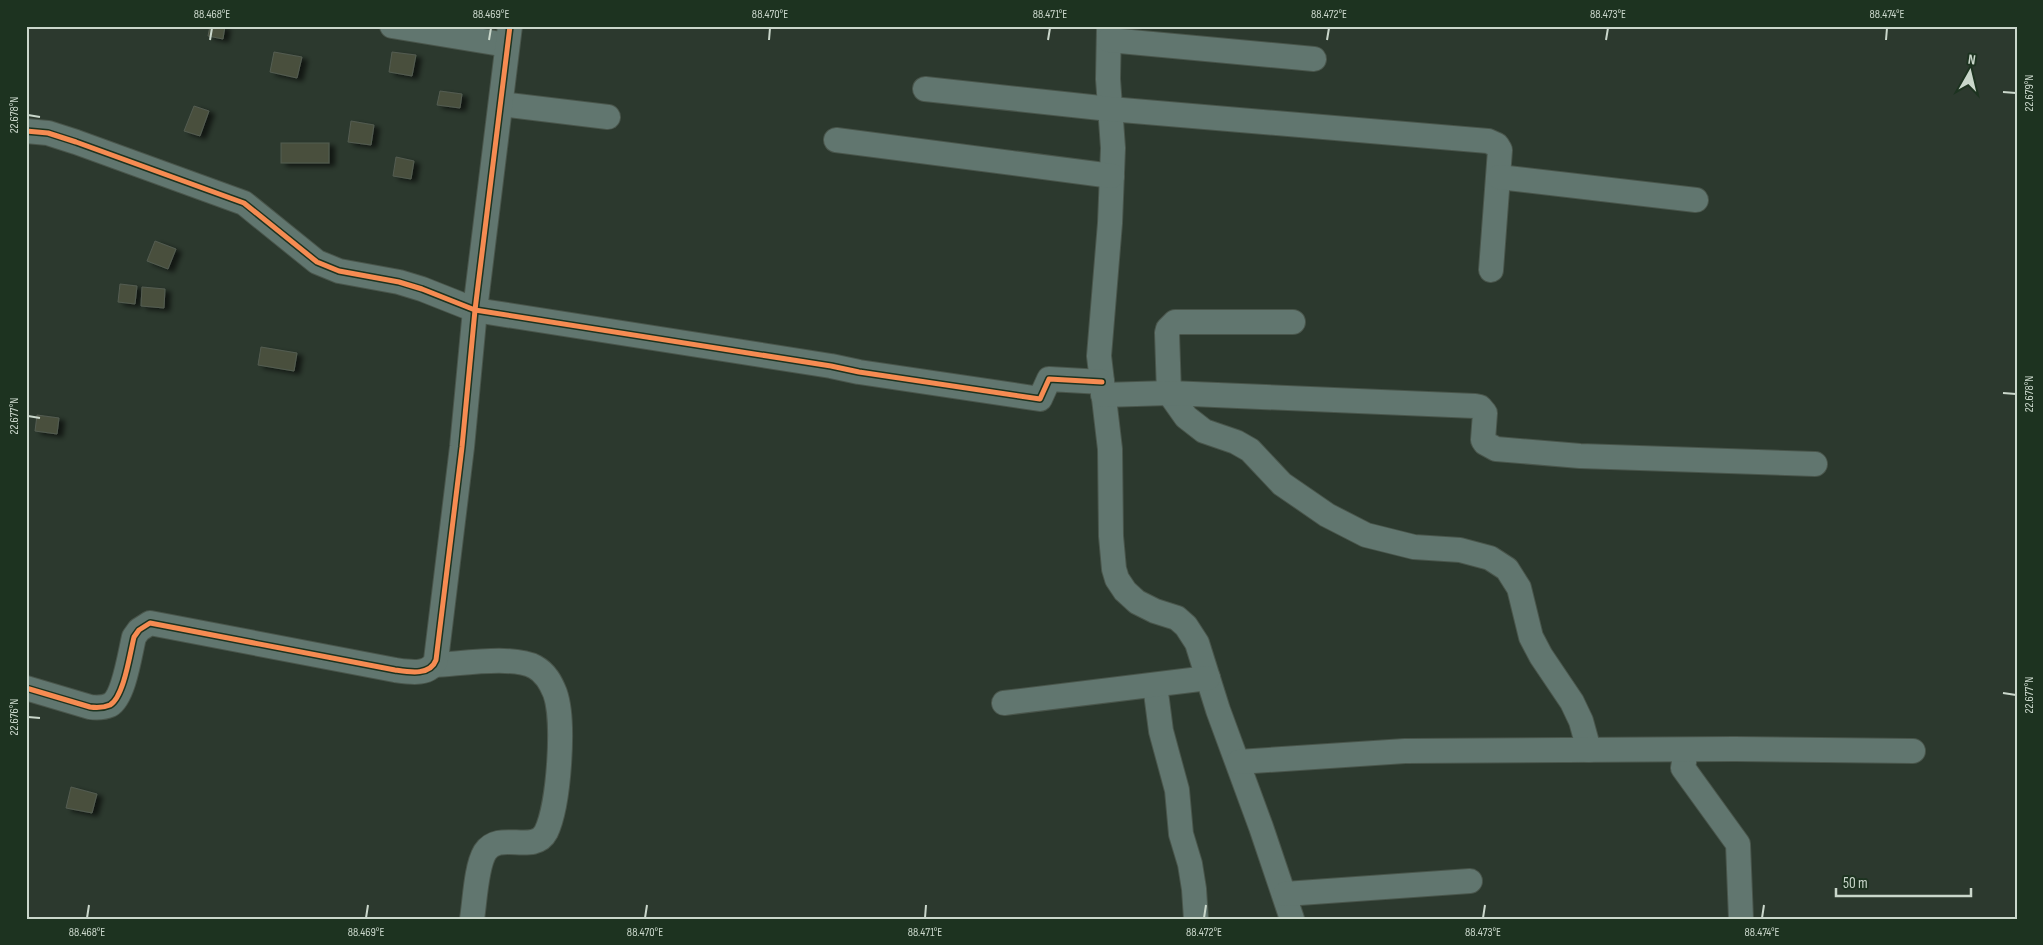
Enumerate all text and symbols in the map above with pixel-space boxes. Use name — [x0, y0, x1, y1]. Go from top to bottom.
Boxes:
text: 88.468°E — [194, 7, 230, 22]
text: 88.469°E — [473, 7, 509, 22]
text: 88.470°E — [752, 7, 788, 22]
text: 88.471°E — [1033, 7, 1067, 22]
text: 88.472°E — [1311, 7, 1347, 22]
text: 88.473°E — [1590, 7, 1626, 22]
text: 88.474°E — [1870, 7, 1904, 22]
north arrow — [1946, 48, 1996, 98]
text: N — [1967, 51, 1977, 69]
text: 22.679°N — [2022, 75, 2037, 111]
text: 22.678°N — [7, 97, 22, 133]
text: 22.678°N — [2022, 376, 2037, 412]
text: 22.677°N — [7, 398, 22, 434]
text: 22.677°N — [2022, 677, 2037, 713]
text: 22.676°N — [7, 699, 22, 735]
scale bar — [1836, 865, 1970, 897]
text: 50 m — [1843, 874, 1868, 893]
text: 88.468°E — [69, 925, 105, 940]
text: 88.469°E — [348, 925, 384, 940]
text: 88.470°E — [627, 925, 663, 940]
text: 88.471°E — [908, 925, 942, 940]
text: 88.472°E — [1186, 925, 1222, 940]
text: 88.473°E — [1465, 925, 1501, 940]
text: 88.474°E — [1745, 925, 1779, 940]

